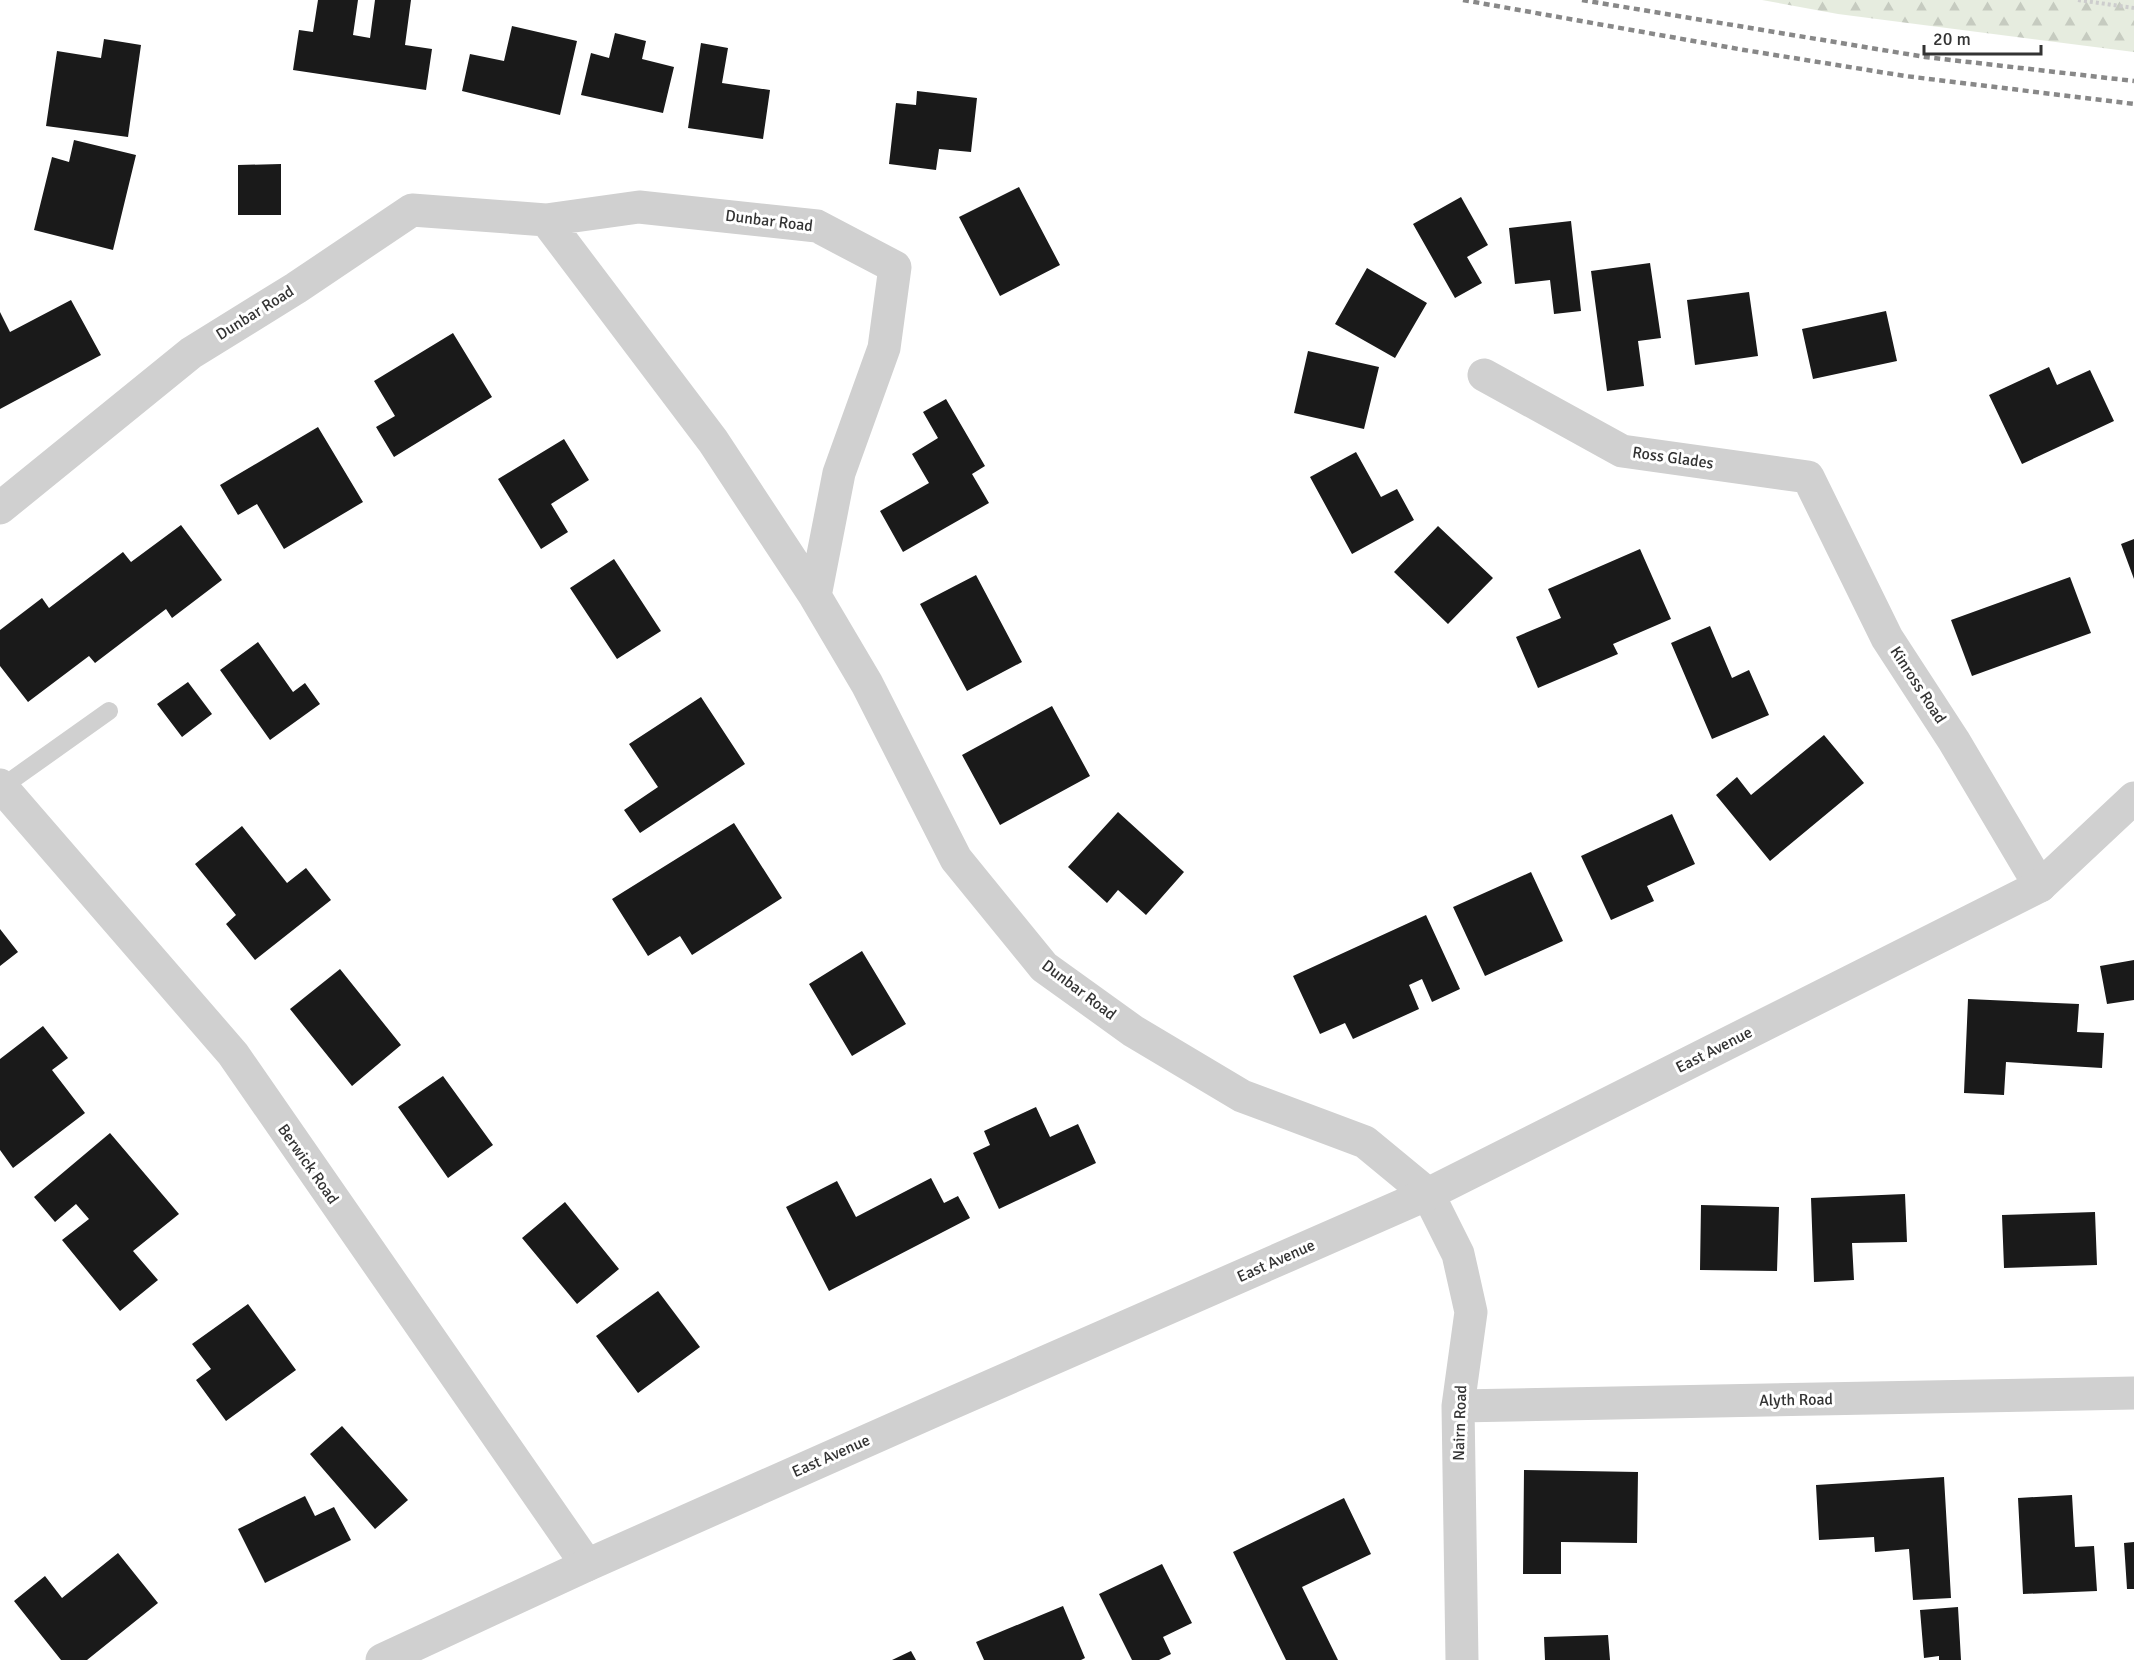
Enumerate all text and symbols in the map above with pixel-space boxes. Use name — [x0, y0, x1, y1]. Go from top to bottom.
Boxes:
scale bar — [1924, 18, 2041, 56]
text: 20 m — [1933, 28, 1971, 50]
street label: Dunbar Road — [724, 206, 814, 236]
street label: Dunbar Road — [212, 281, 298, 345]
street label: Ross Glades — [1631, 442, 1715, 474]
street label: Kinross Road — [1886, 643, 1950, 727]
street label: Dunbar Road — [1038, 956, 1120, 1024]
street label: East Avenue — [1672, 1022, 1756, 1078]
street label: Berwick Road — [273, 1120, 343, 1208]
street label: East Avenue — [1234, 1235, 1318, 1287]
street label: Nairn Road — [1449, 1385, 1471, 1461]
street label: Alyth Road — [1759, 1389, 1833, 1411]
street label: East Avenue — [789, 1430, 873, 1482]

